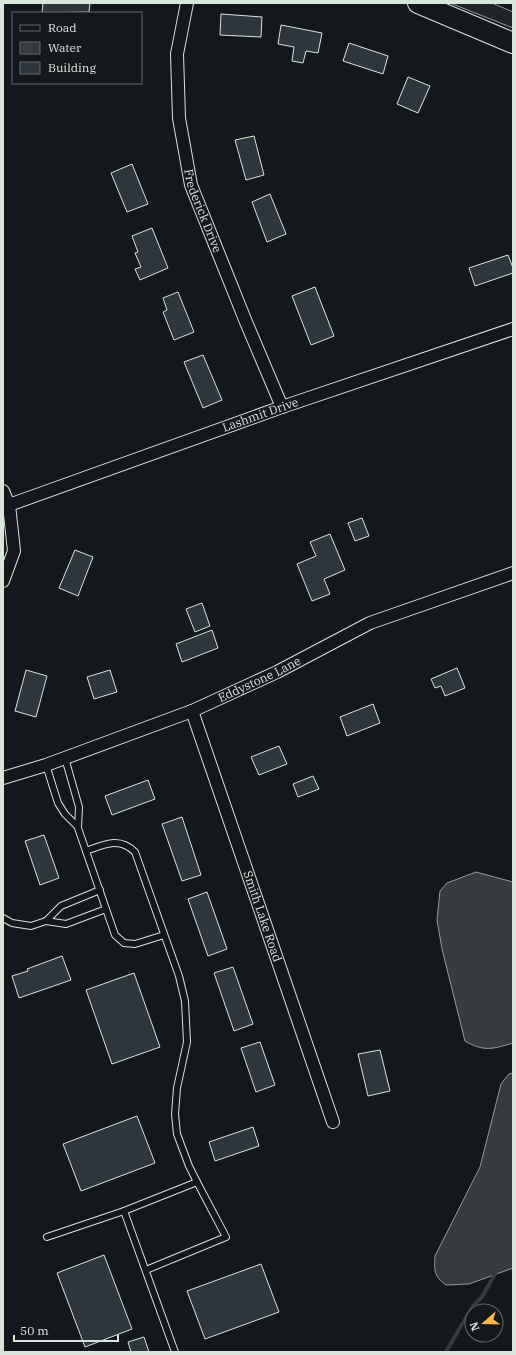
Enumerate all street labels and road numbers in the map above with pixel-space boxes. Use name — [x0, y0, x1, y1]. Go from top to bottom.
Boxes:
street label: Frederick Drive — [181, 168, 225, 254]
street label: Lashmit Drive — [220, 394, 300, 435]
street label: Eddystone Lane — [215, 653, 303, 705]
street label: Smith Lake Road — [240, 869, 285, 964]

